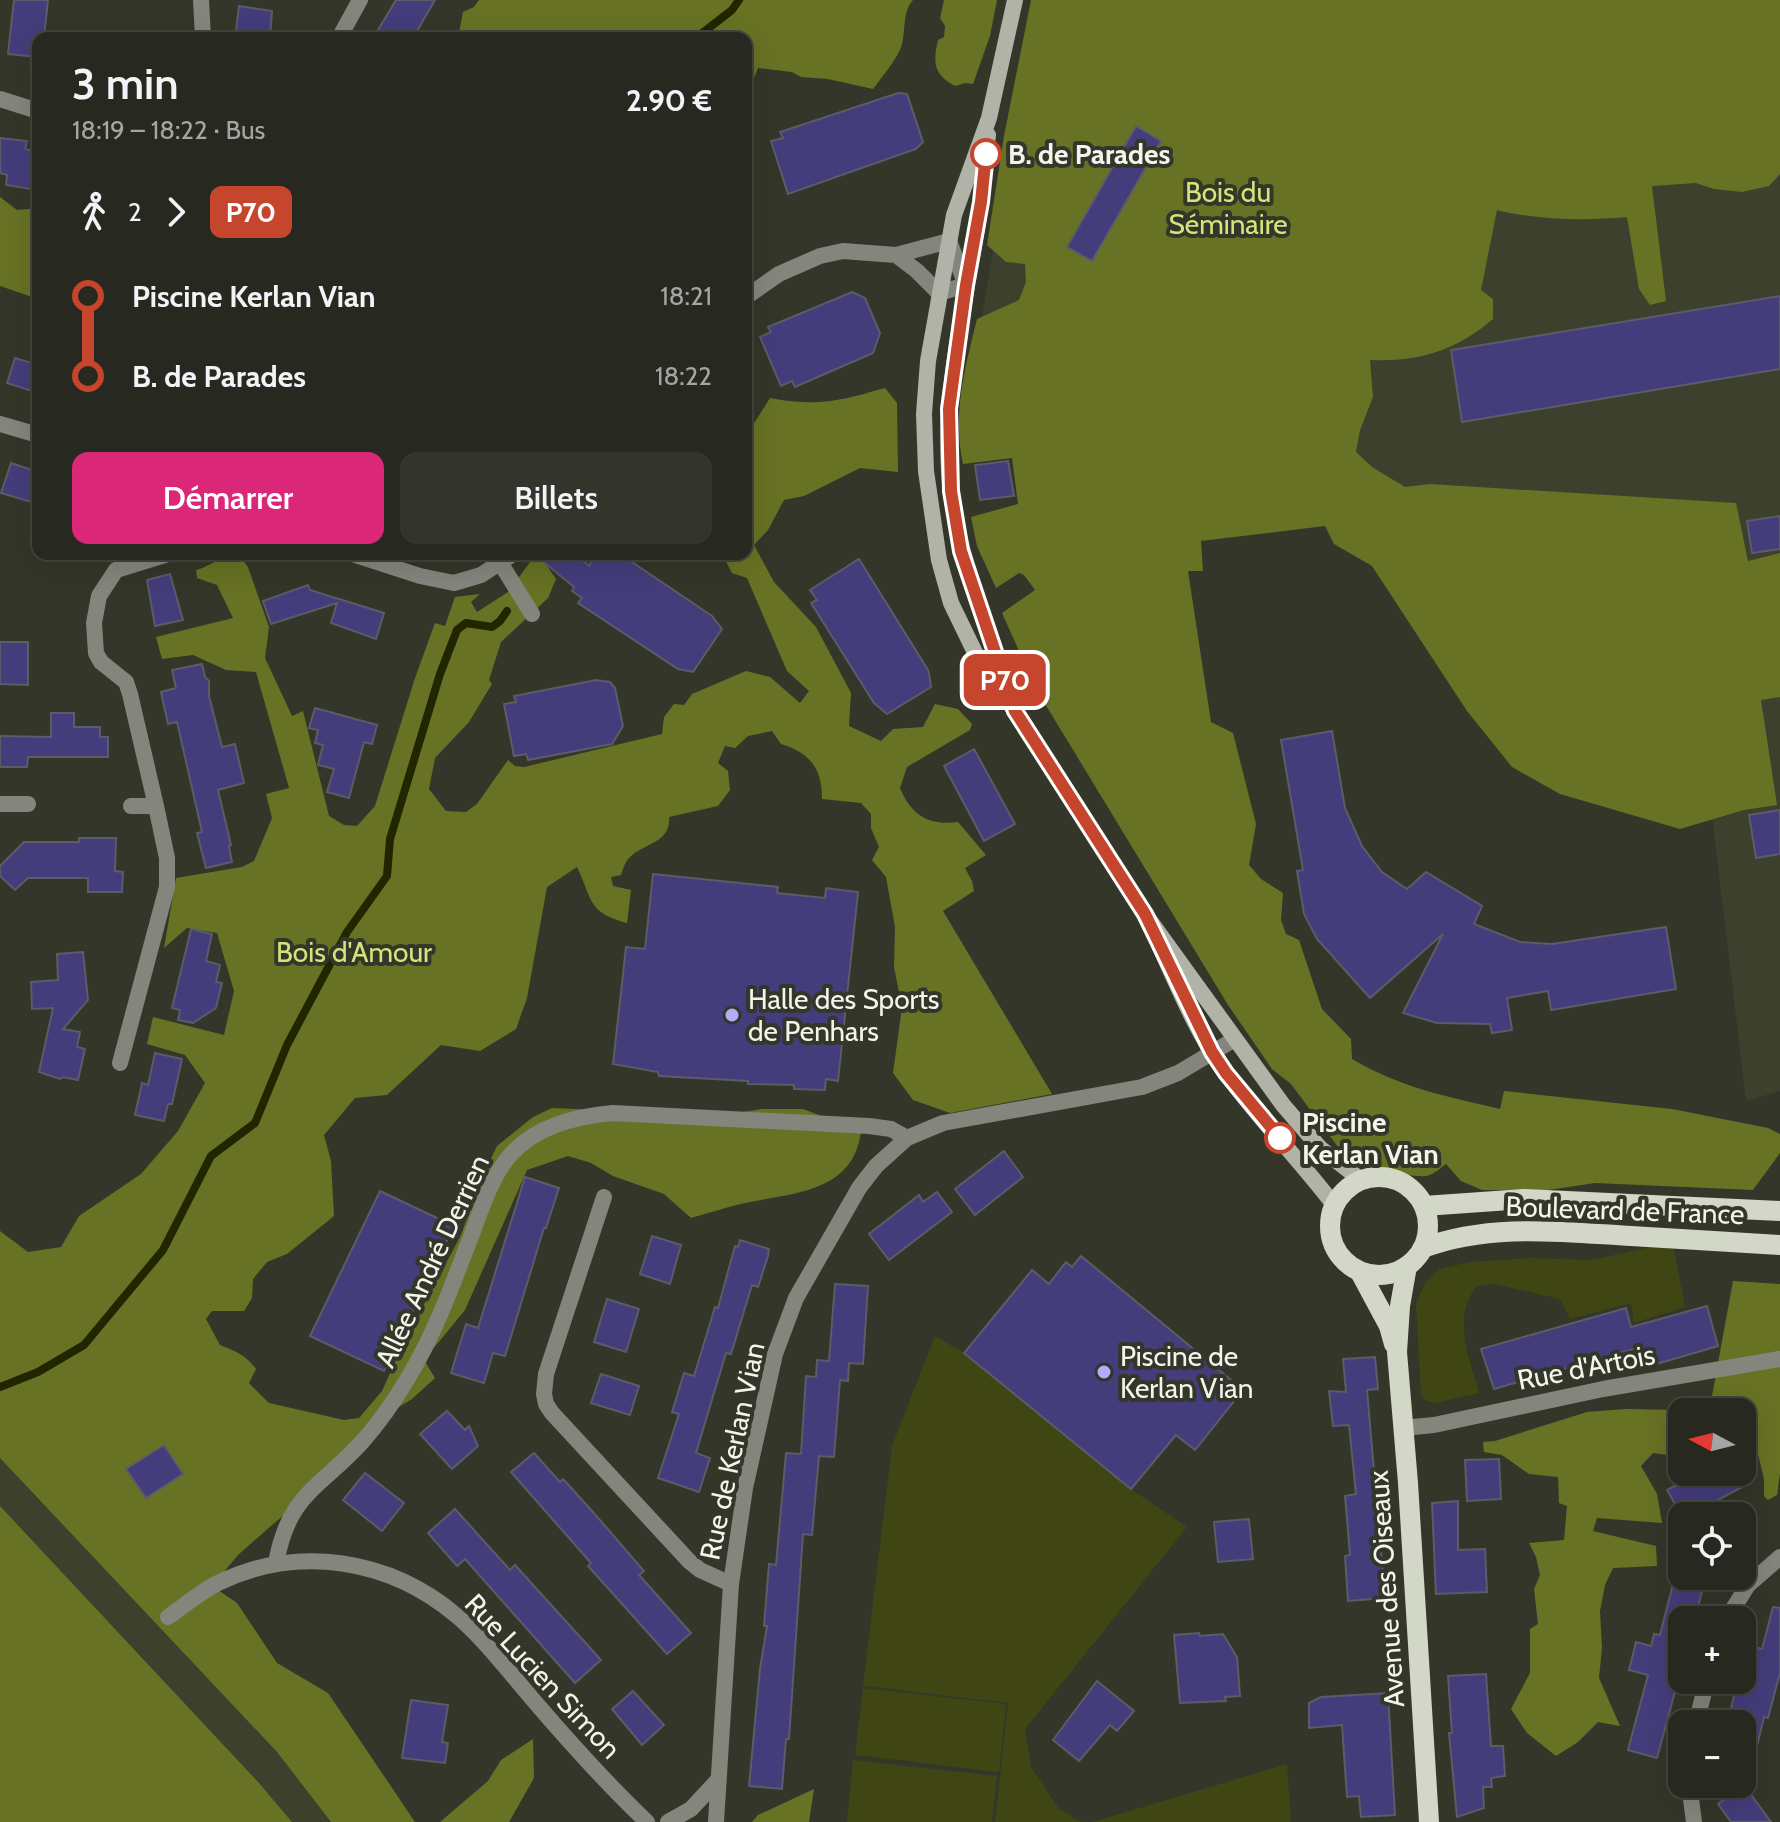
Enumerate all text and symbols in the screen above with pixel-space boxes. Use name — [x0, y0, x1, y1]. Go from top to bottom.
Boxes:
text: 3 min — [72, 57, 179, 110]
text: 2.90 € — [626, 82, 712, 119]
text: 18:19 – 18:22 · Bus — [72, 114, 265, 146]
place label: B. de Parades — [1008, 137, 1170, 171]
marker: B. de Parades — [971, 139, 1001, 169]
park label: Bois du Séminaire — [1168, 175, 1288, 241]
icon: walk — [72, 190, 116, 234]
icon: forward — [154, 190, 198, 234]
text: P70 — [226, 195, 276, 229]
text: 2 — [128, 196, 142, 228]
text: Piscine Kerlan Vian — [132, 278, 376, 315]
text: 18:21 — [660, 280, 712, 312]
text: B. de Parades — [132, 358, 306, 395]
text: 18:22 — [655, 360, 712, 392]
button: Démarrer — [72, 452, 384, 544]
button: Billets — [400, 452, 712, 544]
line badge: P70 — [959, 654, 1051, 706]
text: P70 — [980, 663, 1030, 697]
park label: Bois d'Amour — [276, 935, 432, 969]
place label: Halle des Sports de Penhars — [748, 982, 939, 1048]
marker: Halle des Sports de Penhars — [723, 1006, 741, 1024]
place label: Piscine Kerlan Vian — [1302, 1105, 1439, 1171]
marker: Piscine Kerlan Vian — [1265, 1123, 1295, 1153]
street label: Allée André Derrien — [368, 1149, 496, 1373]
street label: Boulevard de France — [1505, 1189, 1745, 1231]
street label: Rue d'Artois — [1514, 1337, 1658, 1397]
street label: Rue de Kerlan Vian — [692, 1339, 772, 1563]
place label: Piscine de Kerlan Vian — [1120, 1339, 1253, 1405]
marker: Piscine de Kerlan Vian — [1095, 1363, 1113, 1381]
north arrow — [1668, 1398, 1756, 1486]
map controls — [1668, 1398, 1756, 1798]
street label: Avenue des Oiseaux — [1361, 1469, 1411, 1709]
button: locate — [1668, 1502, 1756, 1590]
street label: Rue Lucien Simon — [458, 1587, 628, 1765]
button: + — [1668, 1606, 1756, 1694]
button: − — [1668, 1710, 1756, 1798]

